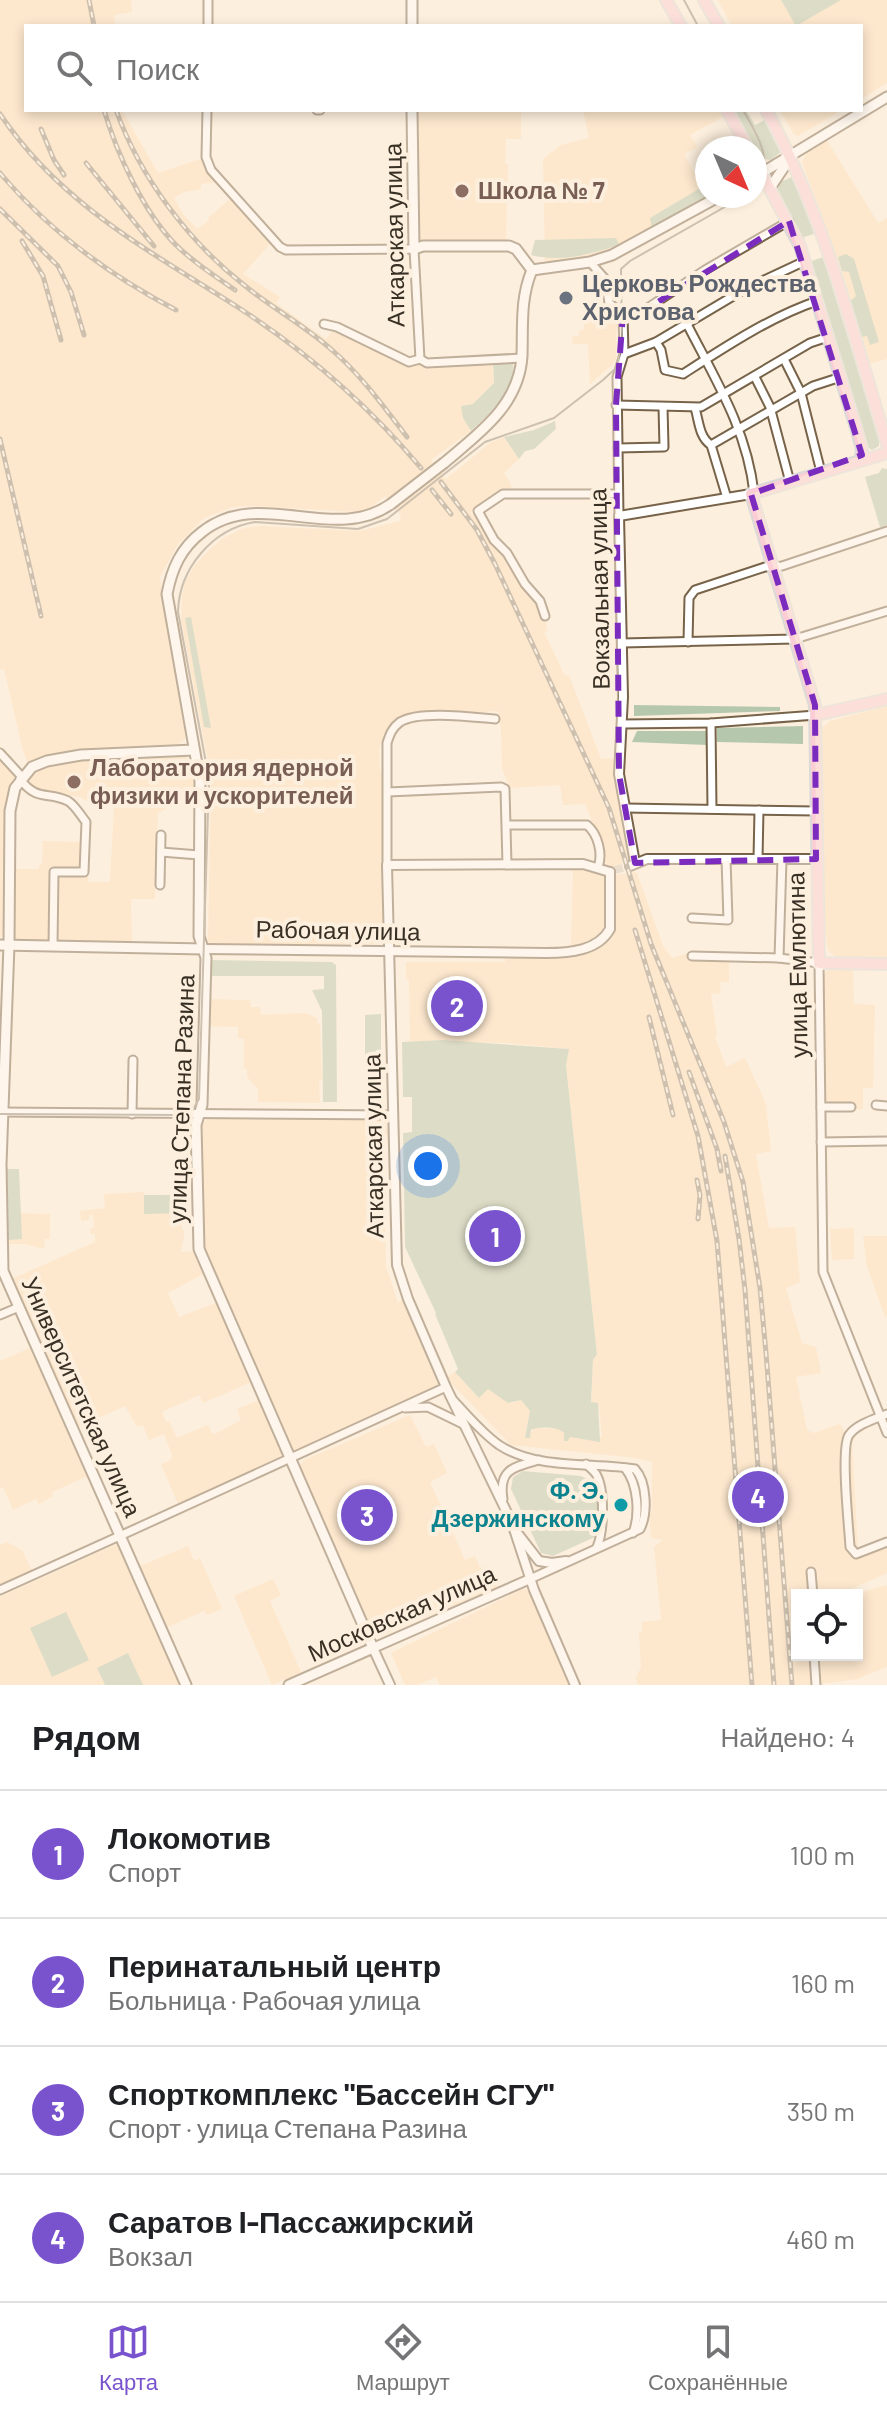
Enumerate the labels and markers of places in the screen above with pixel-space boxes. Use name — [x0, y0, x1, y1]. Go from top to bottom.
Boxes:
place label: Школа № 7 — [478, 175, 605, 204]
marker: Школа № 7 — [453, 182, 471, 200]
place label: Церковь Рождества Христова — [582, 268, 817, 325]
marker: Церковь Рождества Христова — [557, 289, 575, 307]
place label: Лаборатория ядерной физики и ускорителей — [90, 752, 354, 809]
marker: Лаборатория ядерной физики и ускорителей — [65, 773, 83, 791]
pin: 2 — [431, 976, 483, 1036]
pin: 1 — [469, 1206, 521, 1266]
pin: 4 — [732, 1467, 784, 1527]
place label: Ф. Э. Дзержинскому — [432, 1475, 606, 1532]
pin: 3 — [341, 1485, 393, 1545]
marker: Ф. Э. Дзержинскому — [612, 1496, 630, 1514]

